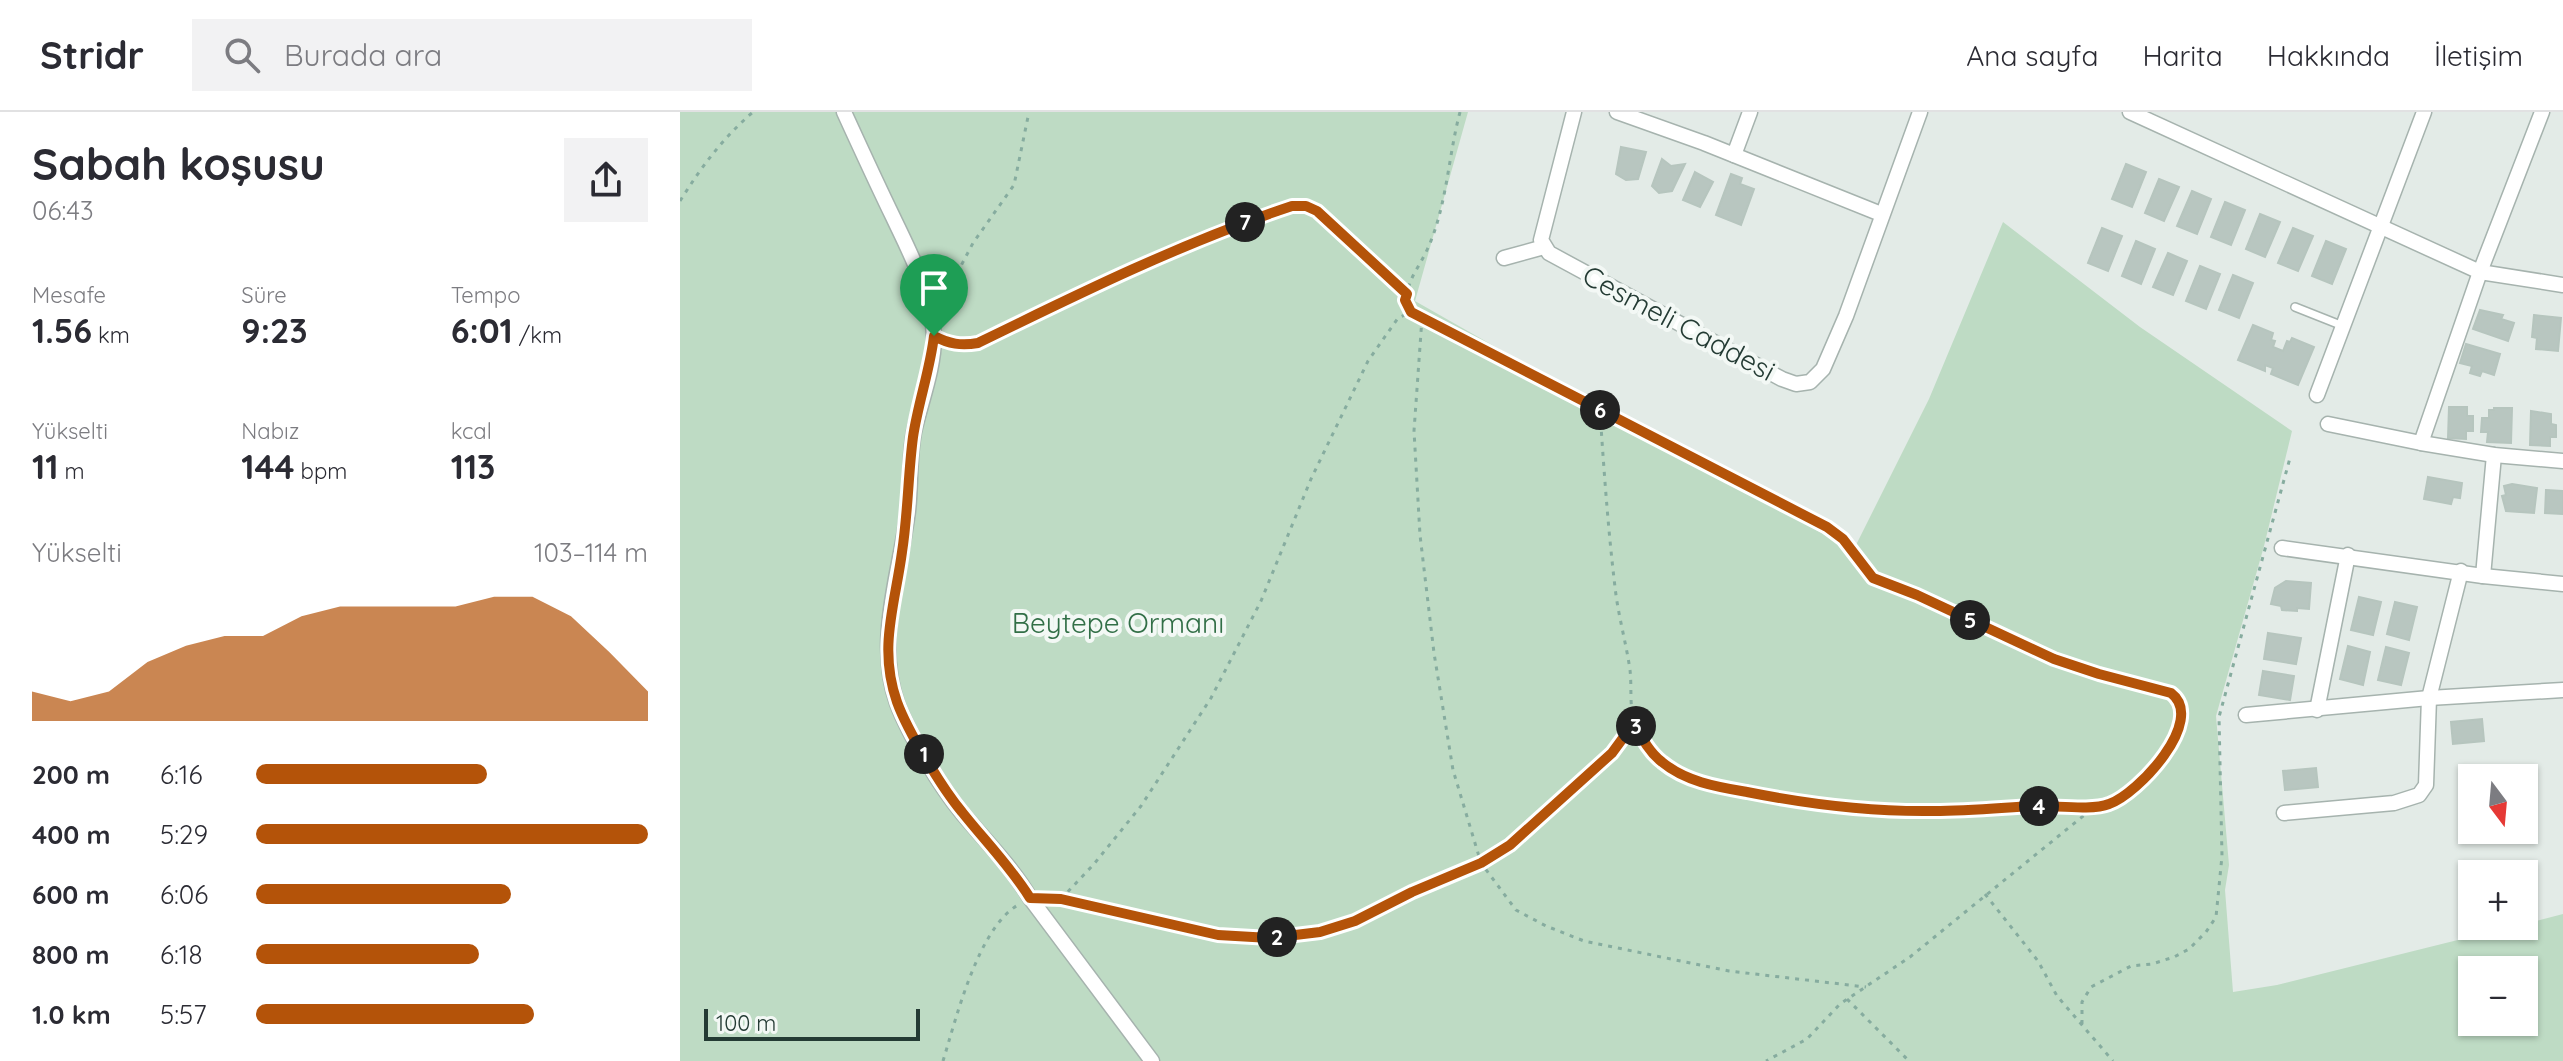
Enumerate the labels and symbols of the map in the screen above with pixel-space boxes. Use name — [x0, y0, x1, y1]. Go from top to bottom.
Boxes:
pin: 7 — [1225, 202, 1265, 242]
pin — [900, 254, 968, 336]
street label: Cesmeli Caddesi — [1577, 257, 1781, 388]
pin: 6 — [1580, 390, 1620, 430]
pin: 5 — [1950, 600, 1990, 640]
park label: Beytepe Ormanı — [1012, 605, 1224, 640]
pin: 3 — [1616, 706, 1656, 746]
pin: 1 — [904, 734, 944, 774]
north arrow — [2458, 764, 2538, 844]
pin: 4 — [2019, 786, 2059, 826]
pin: 2 — [1257, 917, 1297, 957]
scale bar — [704, 1005, 920, 1041]

